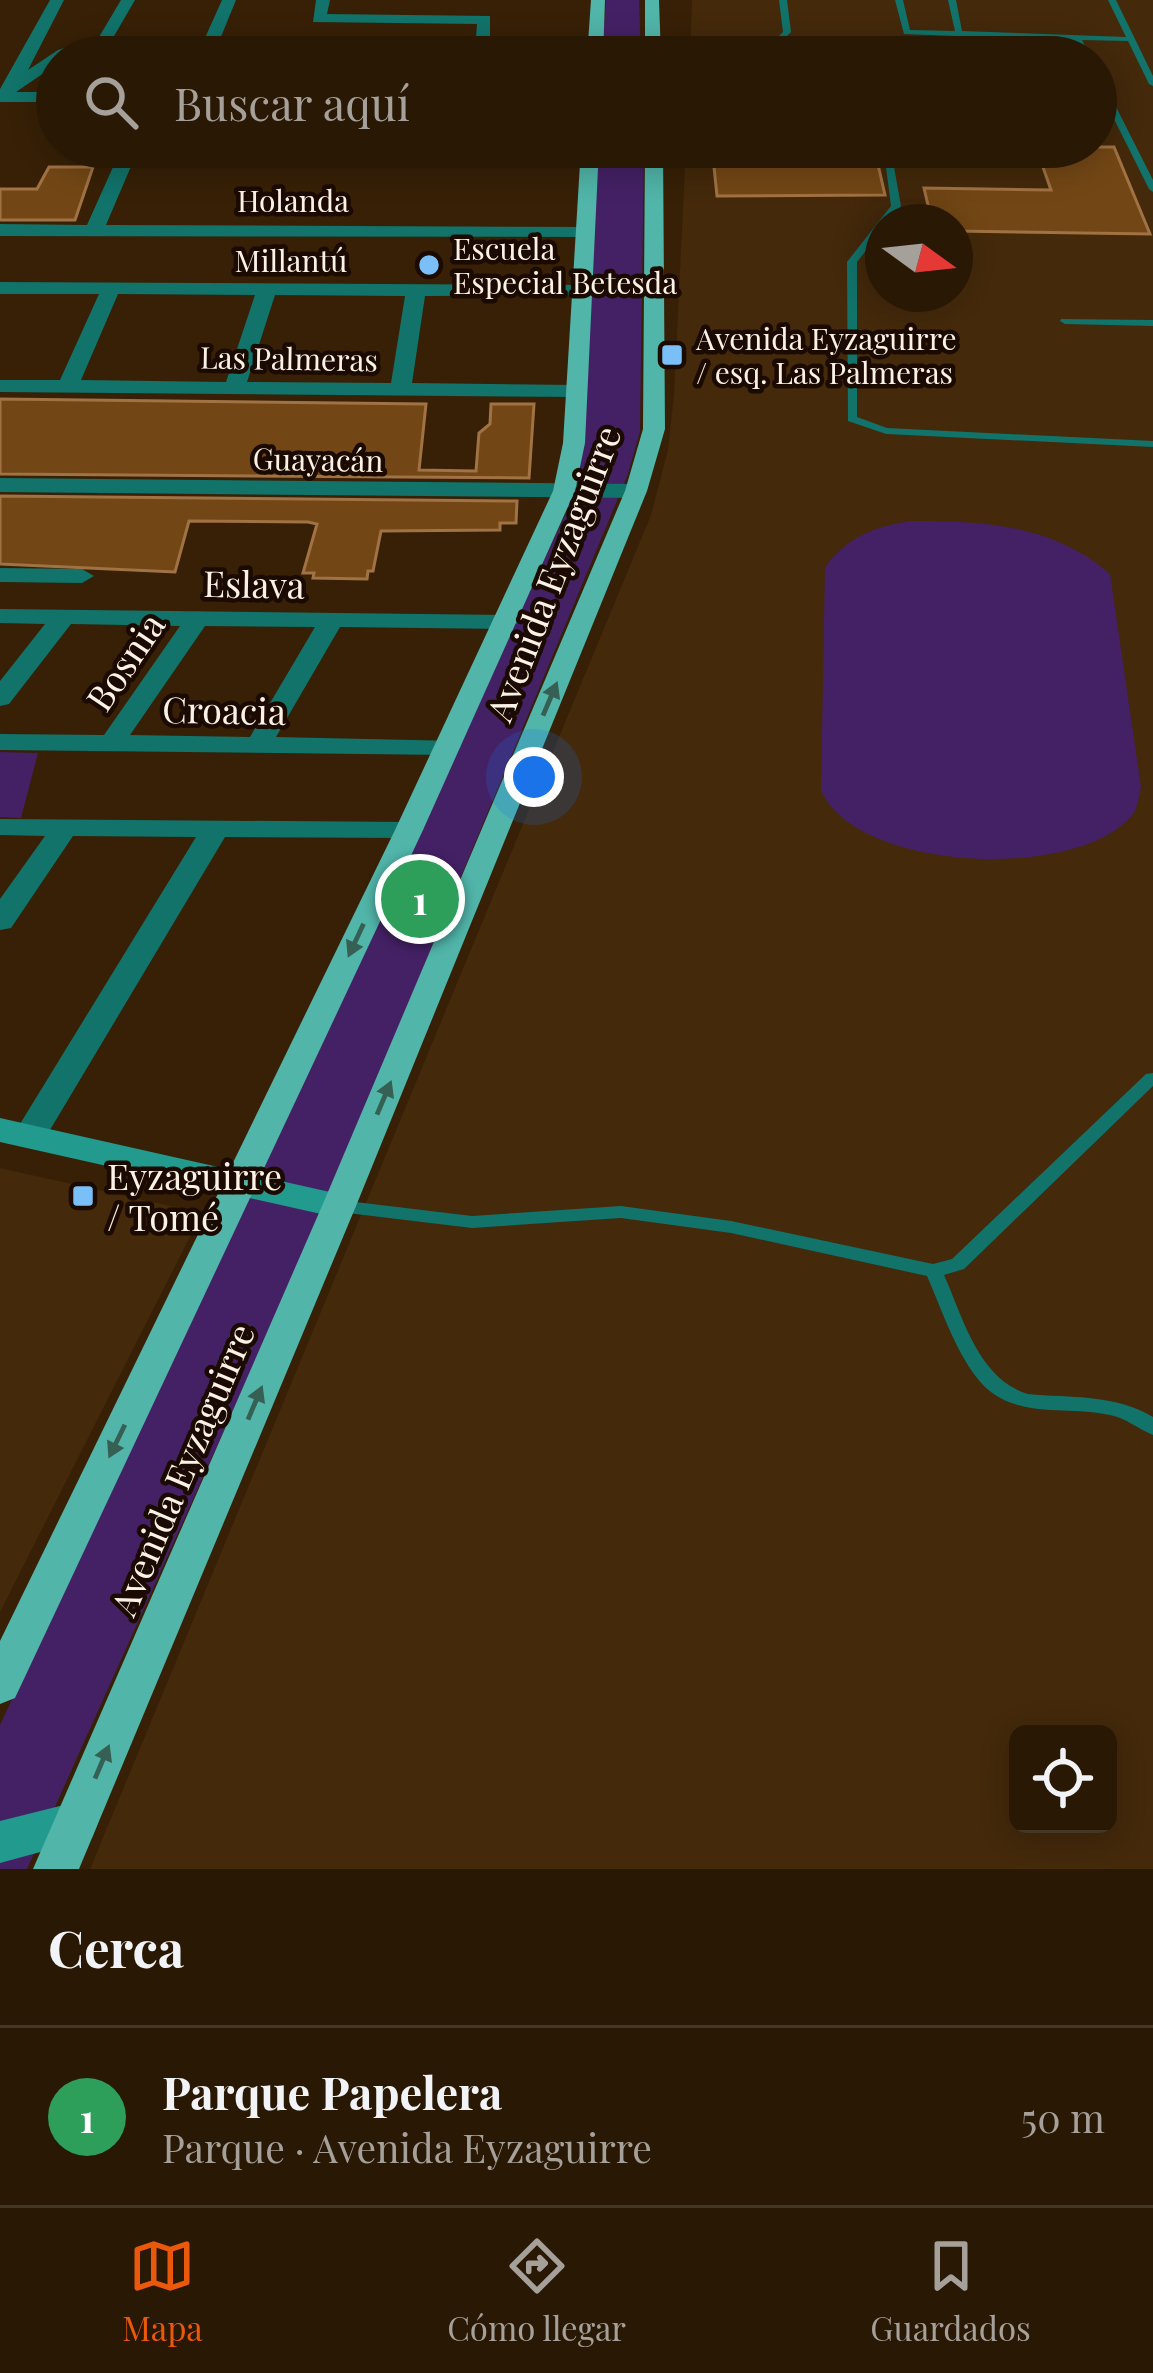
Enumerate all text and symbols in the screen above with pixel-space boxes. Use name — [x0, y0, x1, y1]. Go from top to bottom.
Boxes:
search box — [36, 36, 1117, 168]
icon: search — [78, 69, 144, 135]
text: Buscar aquí — [174, 72, 410, 132]
street label: Holanda — [237, 180, 349, 220]
north arrow — [865, 204, 973, 312]
place label: Escuela Especial Betesda — [453, 228, 677, 302]
street label: Millantú — [235, 240, 347, 280]
marker: Escuela Especial Betesda — [416, 252, 442, 278]
place label: Avenida Eyzaguirre / esq. Las Palmeras — [695, 318, 957, 392]
street label: Las Palmeras — [200, 336, 378, 380]
marker: Avenida Eyzaguirre / esq. Las Palmeras — [659, 342, 685, 368]
street label: Avenida Eyzaguirre — [473, 418, 630, 729]
street label: Guayacán — [252, 438, 384, 480]
street label: Eslava — [203, 558, 305, 608]
street label: Bosnia — [74, 603, 174, 719]
one-way arrow — [541, 680, 560, 716]
street label: Croacia — [162, 684, 286, 734]
your location — [504, 747, 564, 807]
pin: 1 — [381, 854, 459, 944]
one-way arrow — [346, 923, 366, 958]
one-way arrow — [375, 1079, 394, 1115]
place label: Eyzaguirre / Tomé — [107, 1151, 282, 1240]
marker: Eyzaguirre / Tomé — [70, 1183, 96, 1209]
street label: Avenida Eyzaguirre — [97, 1316, 264, 1623]
one-way arrow — [246, 1385, 265, 1421]
one-way arrow — [107, 1424, 127, 1459]
map controls — [1009, 1725, 1117, 1833]
button: locate — [1009, 1725, 1117, 1833]
one-way arrow — [93, 1744, 113, 1779]
text: Cerca — [48, 1913, 184, 1981]
text: Parque Papelera — [162, 2061, 502, 2121]
text: 1 — [80, 2091, 94, 2143]
text: 50 m — [1021, 2091, 1105, 2143]
text: Parque · Avenida Eyzaguirre — [162, 2121, 652, 2173]
tab: Mapa — [122, 2233, 203, 2349]
tab: Cómo llegar — [447, 2233, 626, 2349]
tab: Guardados — [870, 2233, 1031, 2349]

